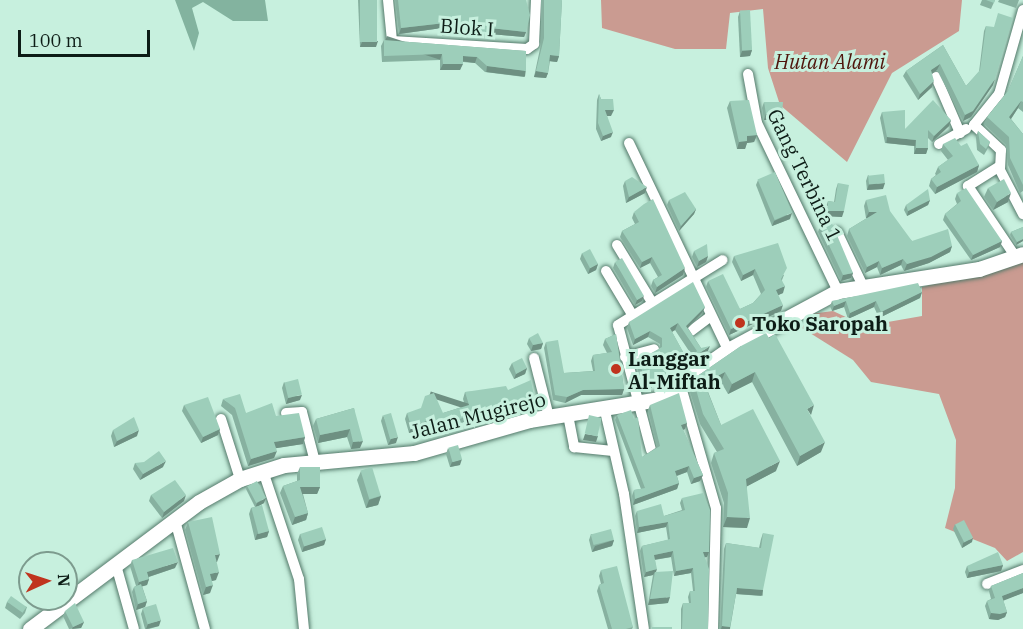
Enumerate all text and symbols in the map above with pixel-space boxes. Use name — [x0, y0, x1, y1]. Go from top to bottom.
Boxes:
street label: Blok I — [439, 13, 495, 41]
scale bar — [21, 18, 153, 56]
text: 100 m — [29, 29, 83, 52]
park label: Hutan Alami — [775, 49, 885, 73]
street label: Gang Terbina 1 — [763, 105, 847, 245]
place label: Toko Saropah — [752, 311, 888, 335]
marker: Toko Saropah — [733, 316, 747, 330]
place label: Langgar Al-Miftah — [628, 346, 721, 393]
marker: Langgar Al-Miftah — [609, 362, 623, 376]
street label: Jalan Mugirejo — [408, 387, 548, 443]
north arrow — [18, 551, 78, 611]
text: N — [54, 573, 74, 587]

